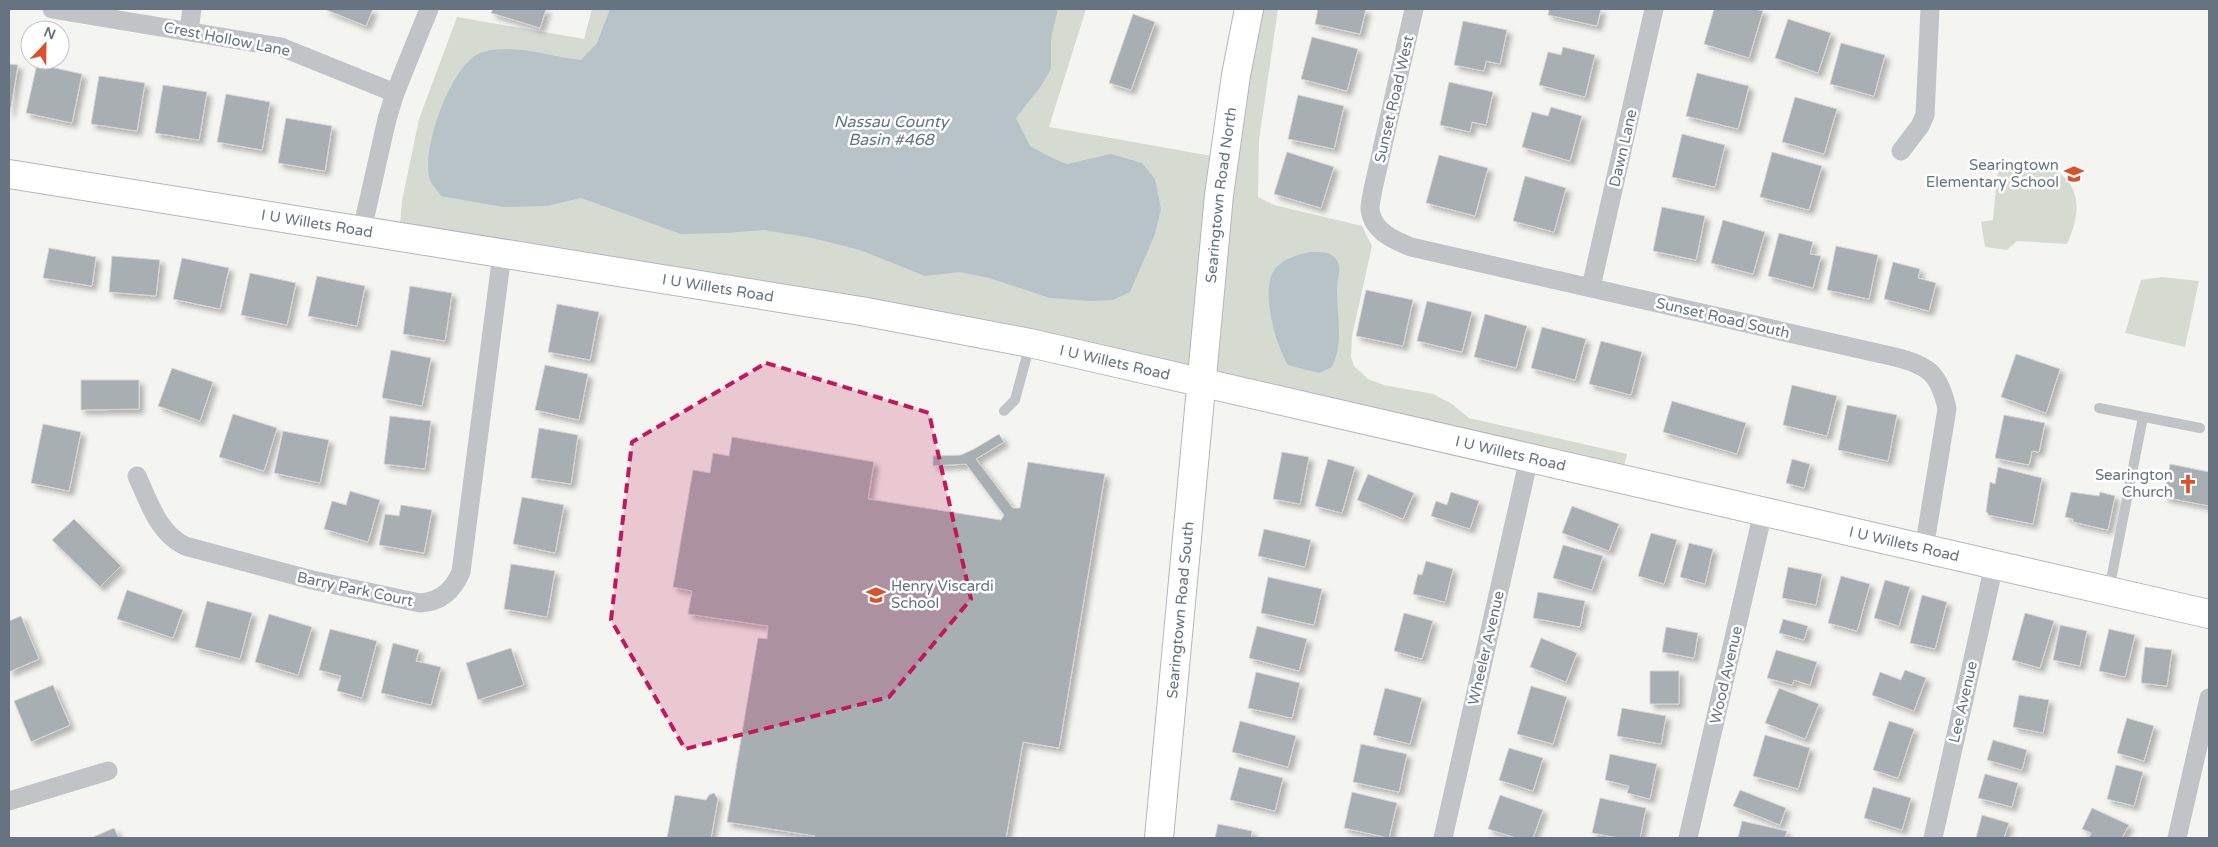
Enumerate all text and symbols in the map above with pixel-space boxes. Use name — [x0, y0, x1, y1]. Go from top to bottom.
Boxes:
street label: Crest Hollow Lane — [162, 18, 292, 60]
north arrow — [20, 20, 70, 70]
text: N — [41, 23, 58, 43]
street label: Sunset Road West — [1371, 33, 1417, 164]
street label: Searingtown Road North — [1202, 106, 1240, 284]
street label: Dawn Lane — [1605, 107, 1641, 189]
water label: Nassau County Basin #468 — [834, 112, 951, 150]
place label: Searingtown Elementary School — [1926, 156, 2059, 191]
school or university icon: Searingtown Elementary School — [2063, 163, 2085, 185]
street label: I U Willets Road — [260, 206, 374, 241]
street label: I U Willets Road — [661, 270, 775, 306]
street label: Sunset Road South — [1654, 294, 1792, 342]
street label: I U Willets Road — [1058, 341, 1172, 384]
street label: I U Willets Road — [1454, 432, 1568, 475]
place label: Searington Church — [2095, 466, 2173, 501]
church icon: Searington Church — [2177, 473, 2199, 495]
street label: Searingtown Road South — [1163, 521, 1198, 699]
street label: I U Willets Road — [1847, 523, 1961, 565]
street label: Barry Park Court — [295, 568, 415, 610]
place label: Henry Viscardi School — [891, 577, 994, 612]
school or university icon: Henry Viscardi School — [865, 584, 887, 606]
street label: Wheeler Avenue — [1464, 589, 1508, 707]
street label: Wood Avenue — [1706, 624, 1746, 726]
street label: Lee Avenue — [1945, 659, 1981, 745]

